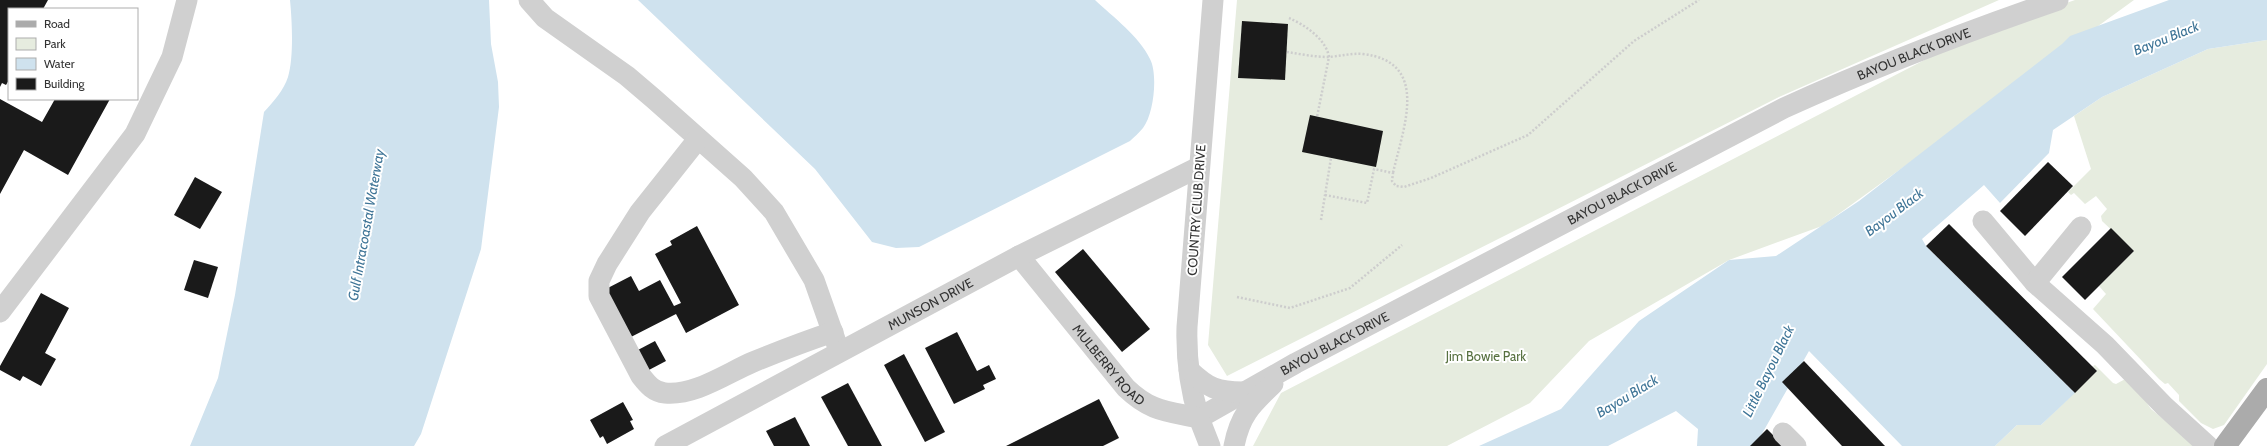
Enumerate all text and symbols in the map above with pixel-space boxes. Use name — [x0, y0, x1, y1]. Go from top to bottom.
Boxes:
legend — [8, 8, 138, 100]
text: Road — [44, 16, 70, 31]
water label: Bayou Black — [2131, 16, 2202, 59]
street label: BAYOU BLACK DRIVE — [1855, 24, 1973, 83]
text: Park — [44, 36, 66, 51]
text: Water — [44, 56, 75, 71]
text: Building — [44, 76, 86, 91]
street label: COUNTRY CLUB DRIVE — [1183, 144, 1209, 276]
water label: Gulf Intracoastal Waterway — [344, 147, 388, 302]
street label: BAYOU BLACK DRIVE — [1564, 158, 1679, 228]
water label: Bayou Black — [1861, 183, 1928, 240]
street label: MUNSON DRIVE — [885, 274, 976, 333]
street label: BAYOU BLACK DRIVE — [1277, 308, 1392, 378]
street label: MULBERRY ROAD — [1069, 321, 1148, 409]
water label: Little Bayou Black — [1738, 321, 1798, 420]
park label: Jim Bowie Park — [1445, 348, 1526, 364]
water label: Bayou Black — [1593, 370, 1662, 422]

